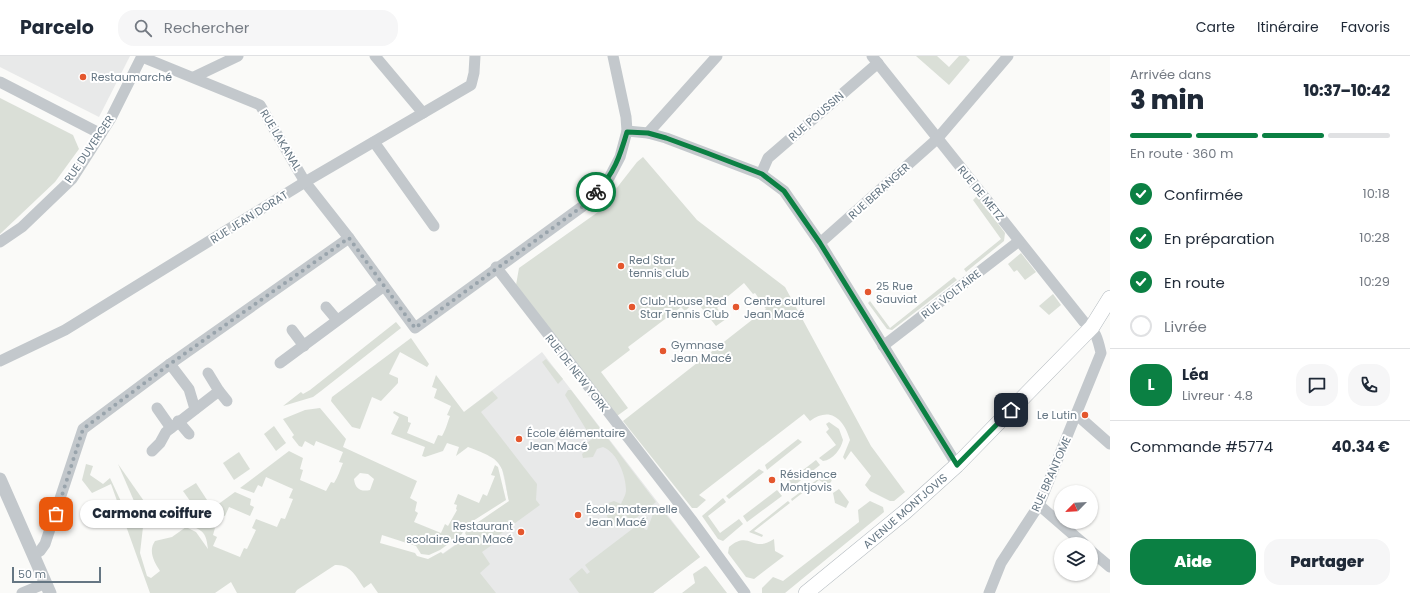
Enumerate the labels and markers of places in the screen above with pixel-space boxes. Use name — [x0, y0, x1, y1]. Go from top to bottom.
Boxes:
place label: Restaumarché — [91, 69, 172, 85]
marker: Restaumarché — [78, 72, 88, 82]
place label: Red Star tennis club — [629, 252, 689, 281]
marker: Red Star tennis club — [616, 261, 626, 271]
place label: 25 Rue Sauviat — [876, 278, 917, 307]
marker: 25 Rue Sauviat — [863, 287, 873, 297]
place label: Club House Red Star Tennis Club — [640, 293, 729, 322]
place label: Centre culturel Jean Macé — [744, 293, 825, 322]
marker: Club House Red Star Tennis Club — [627, 302, 637, 312]
marker: Centre culturel Jean Macé — [731, 302, 741, 312]
place label: Gymnase Jean Macé — [671, 337, 732, 366]
marker: Gymnase Jean Macé — [658, 346, 668, 356]
pin — [994, 393, 1028, 427]
place label: Le Lutin — [1037, 407, 1077, 423]
marker: Le Lutin — [1080, 410, 1090, 420]
place label: École élémentaire Jean Macé — [527, 425, 626, 454]
marker: École élémentaire Jean Macé — [514, 434, 524, 444]
place label: Résidence Montjovis — [780, 466, 837, 495]
marker: Résidence Montjovis — [767, 475, 777, 485]
pin — [39, 497, 73, 531]
callout: Carmona coiffure — [80, 500, 224, 528]
place label: École maternelle Jean Macé — [586, 501, 678, 530]
marker: École maternelle Jean Macé — [573, 510, 583, 520]
place label: Restaurant scolaire Jean Macé — [406, 518, 513, 547]
marker: Restaurant scolaire Jean Macé — [516, 527, 526, 537]

